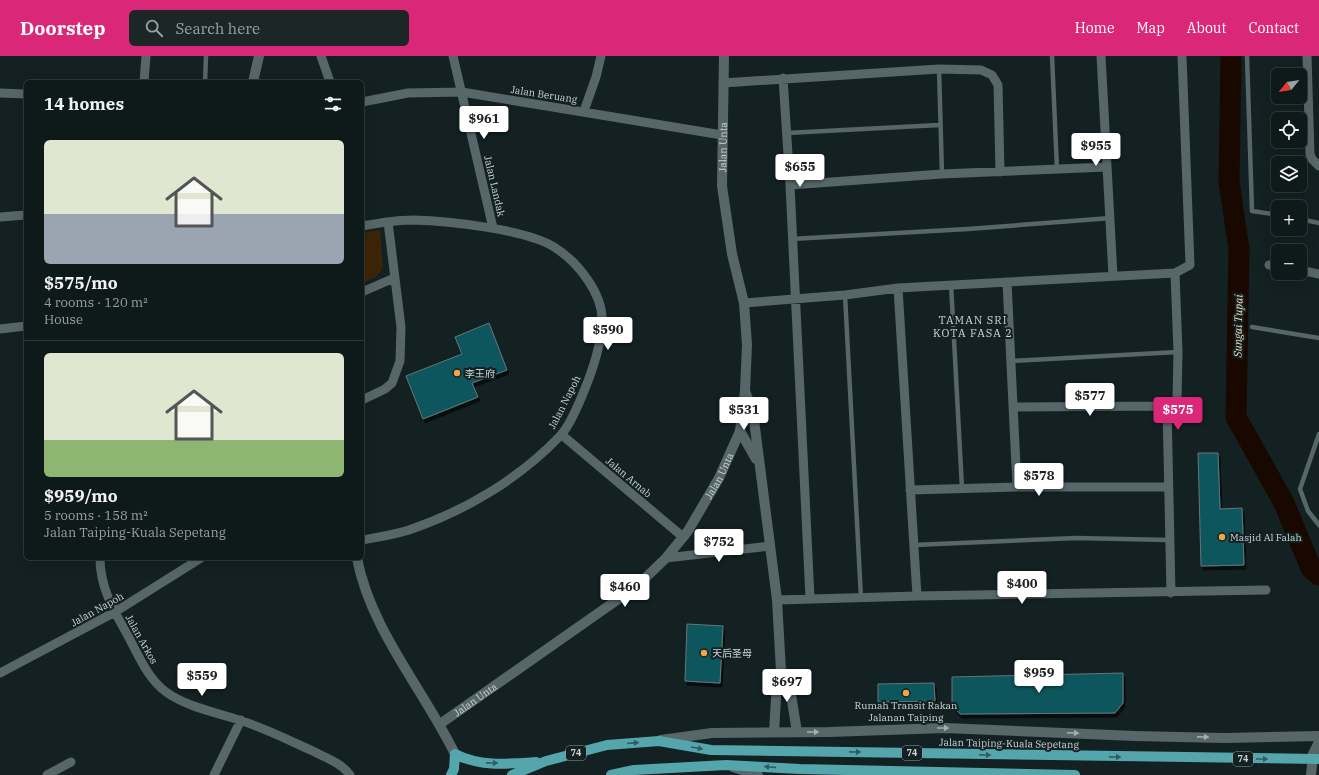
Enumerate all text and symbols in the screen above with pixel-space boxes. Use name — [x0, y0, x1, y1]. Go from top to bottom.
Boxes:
search box — [129, 10, 409, 46]
text: Doorstep — [20, 16, 105, 40]
icon: search — [143, 17, 165, 39]
text: Search here — [175, 19, 260, 38]
text: Home — [1075, 19, 1114, 37]
text: Map — [1136, 19, 1165, 37]
text: About — [1187, 19, 1226, 37]
text: Contact — [1248, 19, 1299, 37]
north arrow — [1271, 68, 1307, 104]
map controls — [1271, 68, 1307, 280]
street label: Jalan Beruang — [510, 83, 579, 106]
text: 14 homes — [44, 93, 124, 115]
icon: filters — [322, 93, 344, 115]
pin: $961 — [460, 106, 508, 140]
text: $961 — [468, 110, 500, 127]
button: locate — [1271, 112, 1307, 148]
street label: Jalan Unta — [716, 122, 730, 172]
pin: $955 — [1072, 133, 1120, 167]
text: $955 — [1080, 137, 1112, 154]
street label: Jalan Landak — [481, 154, 508, 218]
pin: $655 — [776, 154, 824, 188]
button: layers — [1271, 156, 1307, 192]
text: $655 — [784, 158, 816, 175]
icon: home — [158, 166, 230, 238]
button: + — [1271, 200, 1307, 236]
button: − — [1271, 244, 1307, 280]
text: $575/mo — [44, 272, 118, 294]
text: 4 rooms · 120 m² — [44, 294, 148, 311]
water label: Sungai Tupai — [1230, 294, 1246, 359]
text: House — [44, 311, 83, 328]
district label: TAMAN SRI KOTA FASA 2 — [933, 313, 1013, 340]
pin: $590 — [584, 317, 632, 351]
text: $590 — [592, 321, 624, 338]
place label: 李王府 — [465, 367, 495, 380]
marker: 李王府 — [452, 368, 462, 378]
street label: Jalan Napoh — [545, 373, 584, 431]
icon: home — [158, 379, 230, 451]
pin: $577 — [1066, 383, 1114, 417]
text: $577 — [1074, 387, 1106, 404]
pin: $531 — [720, 397, 768, 431]
pin: $575 — [1154, 397, 1202, 431]
text: $531 — [728, 401, 760, 418]
text: $575 — [1162, 401, 1194, 418]
street label: Jalan Unta — [702, 451, 737, 501]
street label: Jalan Arnab — [603, 454, 654, 500]
pin: $578 — [1015, 463, 1063, 497]
text: $578 — [1023, 467, 1055, 484]
text: $959/mo — [44, 485, 118, 507]
text: 5 rooms · 158 m² — [44, 507, 148, 524]
text: Jalan Taiping-Kuala Sepetang — [44, 524, 226, 541]
pin: $752 — [695, 529, 743, 563]
place label: Masjid Al Falah — [1230, 531, 1302, 544]
marker: Masjid Al Falah — [1217, 532, 1227, 542]
text: $752 — [703, 533, 735, 550]
pin: $400 — [998, 571, 1046, 605]
pin: $460 — [601, 574, 649, 608]
text: $400 — [1006, 575, 1038, 592]
text: $460 — [609, 578, 641, 595]
street label: Jalan Napoh — [69, 590, 126, 629]
street label: Jalan Arkos — [123, 612, 161, 666]
place label: 天后圣母 — [712, 647, 752, 660]
marker: 天后圣母 — [699, 648, 709, 658]
pin: $959 — [1015, 660, 1063, 694]
pin: $559 — [178, 663, 226, 697]
text: $959 — [1023, 664, 1055, 681]
text: $559 — [186, 667, 218, 684]
pin: $697 — [763, 669, 811, 703]
text: $697 — [771, 673, 803, 690]
street label: Jalan Unta — [451, 680, 500, 719]
marker: Rumah Transit Rakan Jalanan Taiping — [901, 688, 911, 698]
place label: Rumah Transit Rakan Jalanan Taiping — [855, 699, 958, 724]
one-way arrow — [937, 725, 950, 731]
one-way arrow — [807, 729, 820, 735]
one-way arrow — [1067, 730, 1079, 737]
one-way arrow — [1197, 734, 1210, 740]
street label: Jalan Taiping-Kuala Sepetang — [939, 736, 1080, 751]
one-way arrow — [627, 740, 639, 746]
one-way arrow — [691, 745, 704, 751]
road number: 74 — [566, 746, 586, 760]
road number: 74 — [902, 746, 922, 760]
one-way arrow — [849, 749, 862, 755]
one-way arrow — [979, 751, 991, 758]
road number: 74 — [1233, 752, 1253, 766]
one-way arrow — [1109, 754, 1122, 760]
one-way arrow — [1256, 756, 1269, 762]
one-way arrow — [486, 760, 498, 767]
one-way arrow — [764, 764, 776, 771]

